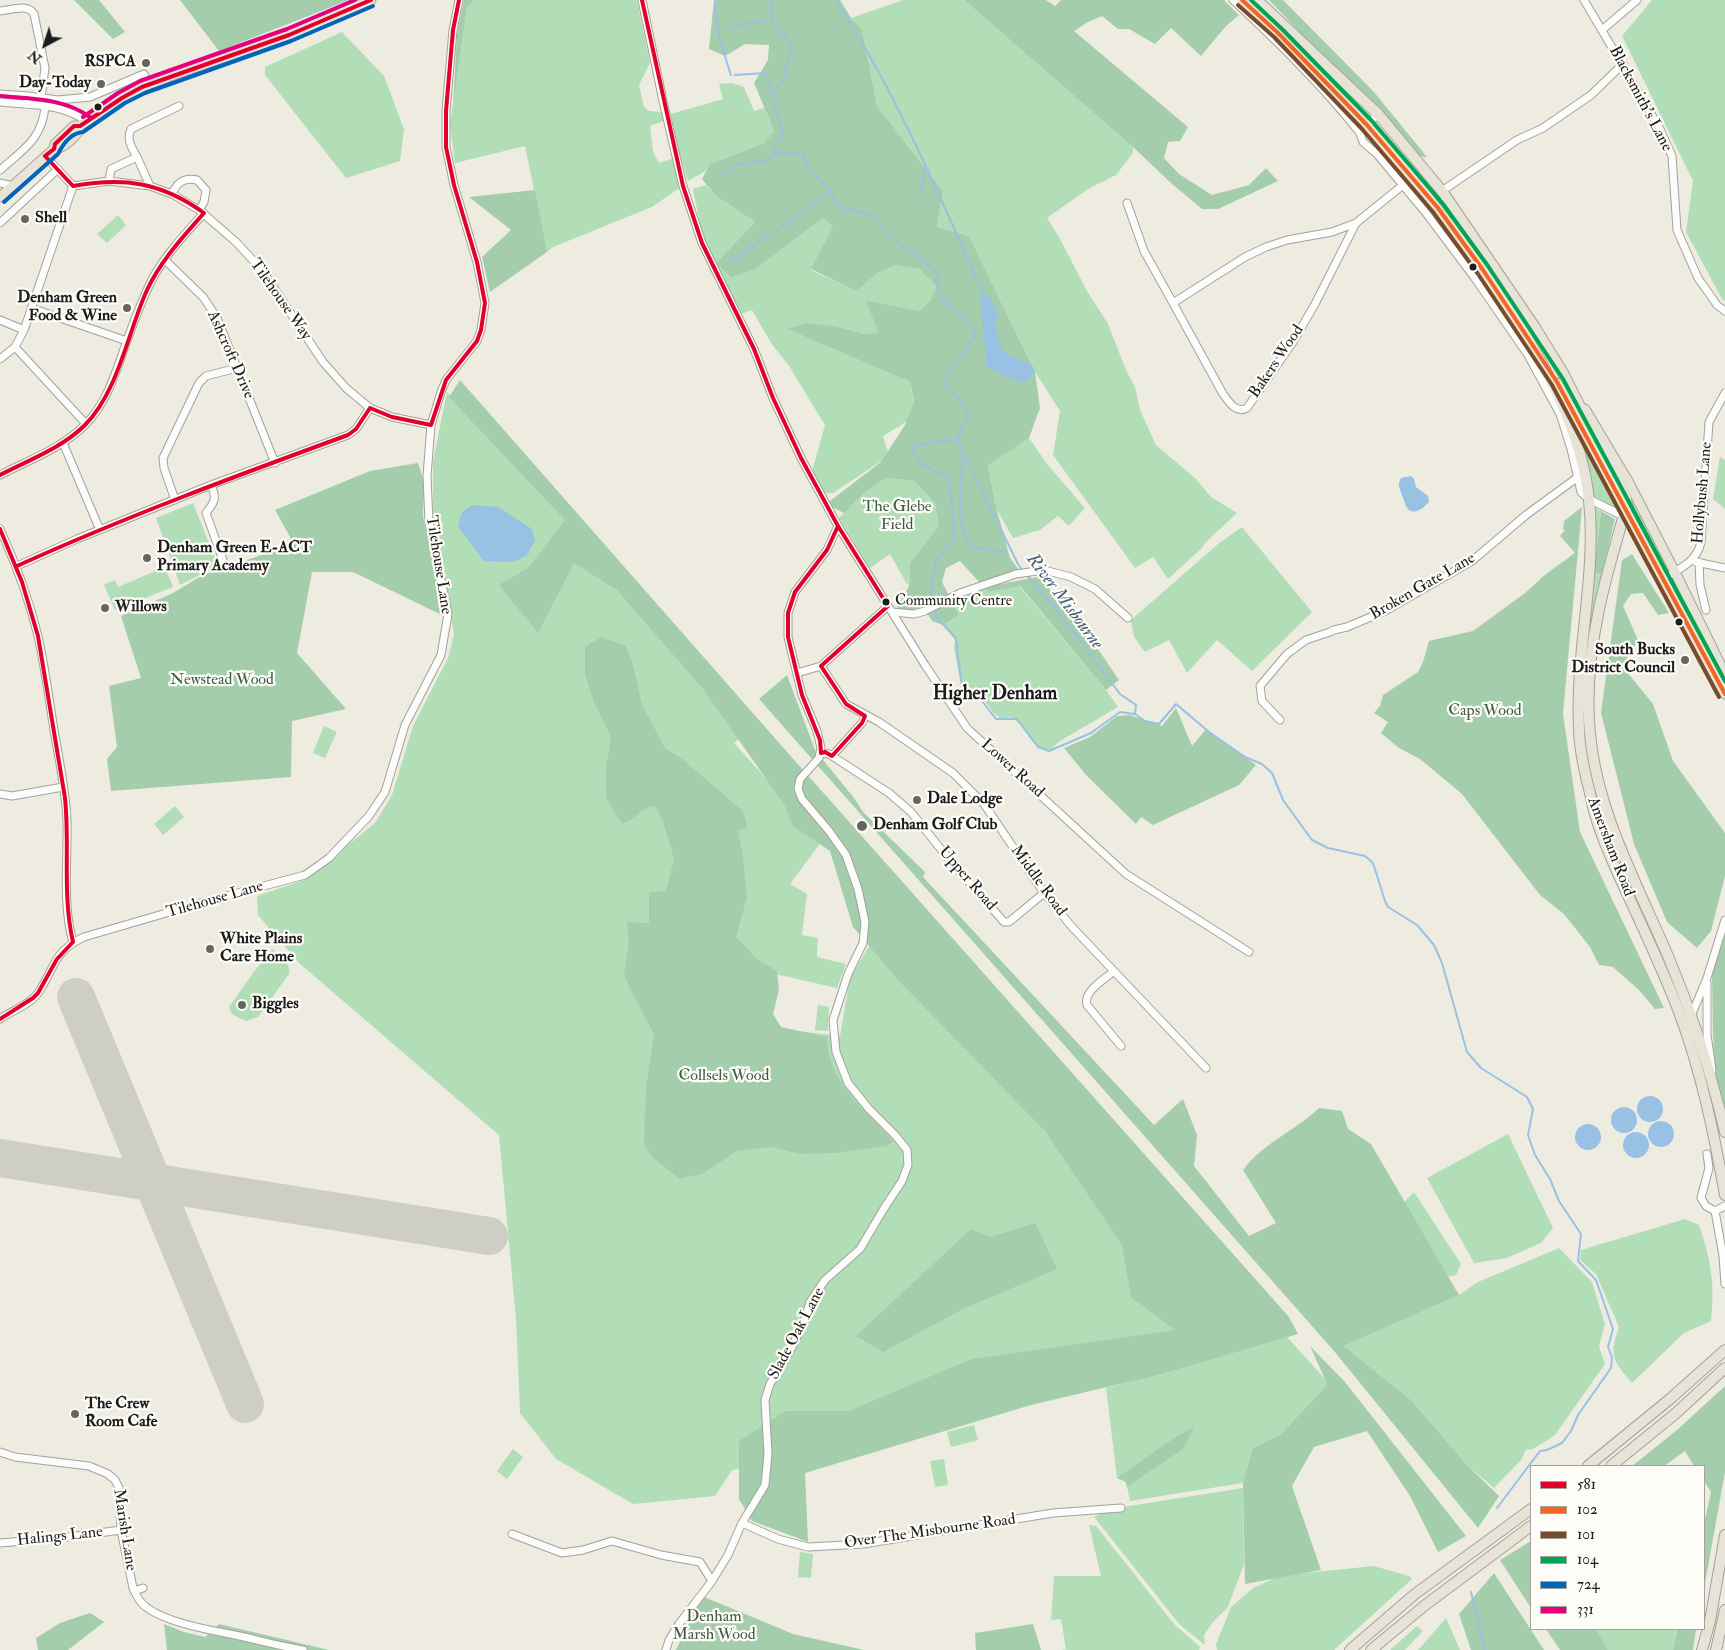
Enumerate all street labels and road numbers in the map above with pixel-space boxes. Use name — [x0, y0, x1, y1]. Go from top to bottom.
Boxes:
street label: Blacksmith's Lane — [1604, 43, 1676, 155]
street label: Tilehouse Way — [245, 256, 315, 344]
street label: Ashcroft Drive — [202, 308, 258, 402]
street label: Bakers Wood — [1246, 322, 1308, 402]
street label: Hollybush Lane — [1689, 441, 1717, 545]
street label: Tilehouse Lane — [421, 514, 455, 616]
street label: Broken Gate Lane — [1367, 549, 1479, 625]
street label: Lower Road — [976, 736, 1048, 802]
street label: Amersham Road — [1582, 795, 1638, 899]
street label: Middle Road — [1006, 842, 1070, 920]
street label: Upper Road — [934, 843, 1000, 915]
street label: Tilehouse Lane — [164, 877, 266, 923]
street label: Slade Oak Lane — [765, 1285, 829, 1383]
street label: Marish Lane — [108, 1488, 140, 1572]
street label: Over The Misbourne Road — [843, 1510, 1017, 1554]
street label: Halings Lane — [16, 1523, 104, 1551]

